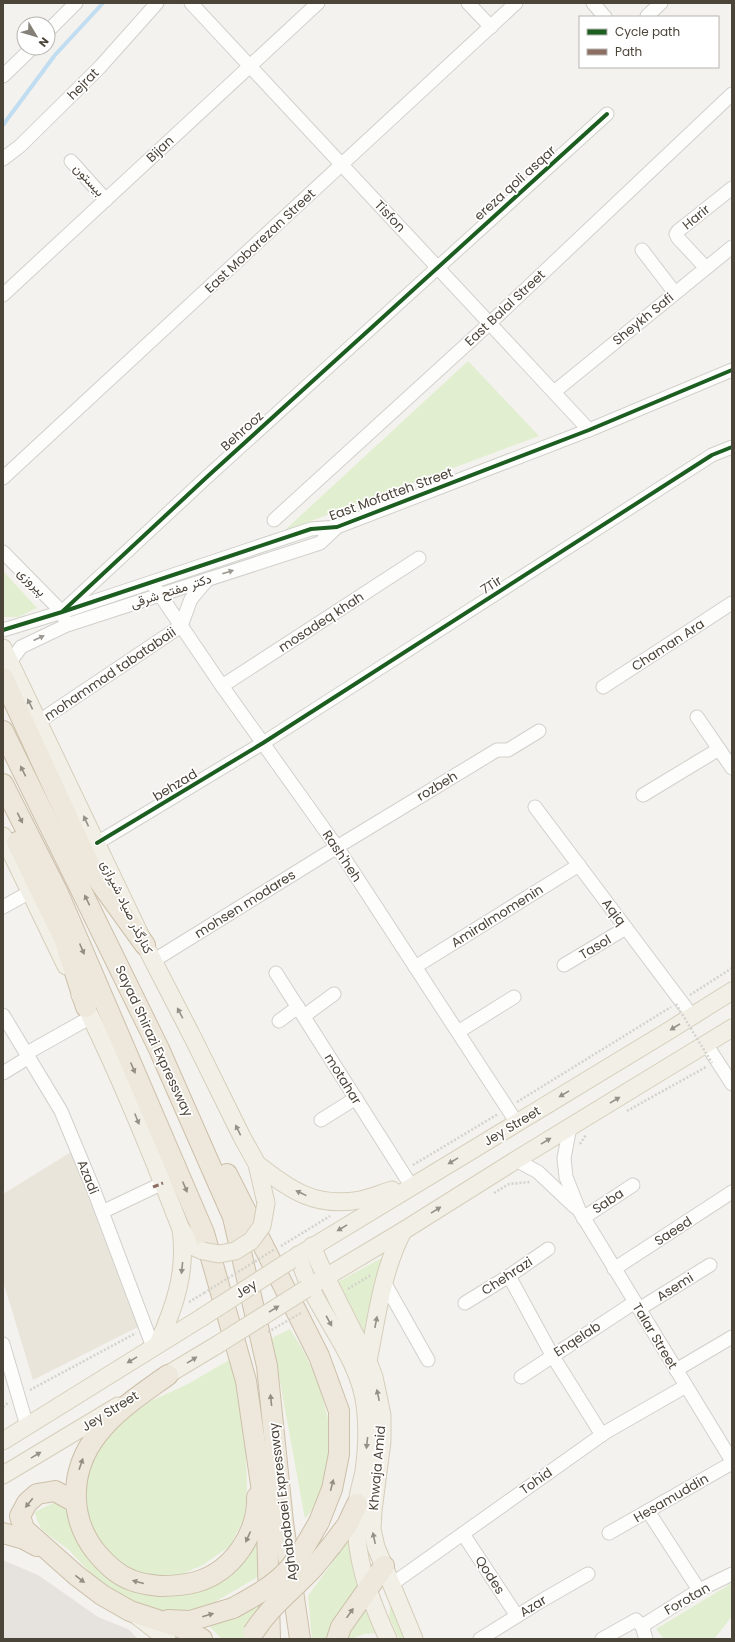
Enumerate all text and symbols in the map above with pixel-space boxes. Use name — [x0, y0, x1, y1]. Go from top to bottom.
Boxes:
north arrow — [16, 16, 56, 56]
legend — [579, 16, 719, 68]
text: Cycle path — [615, 23, 680, 40]
text: N — [35, 34, 53, 50]
text: Path — [615, 43, 642, 60]
street label: hejrat — [63, 64, 103, 104]
street label: Bijan — [142, 131, 178, 167]
street label: ereza qoli asqar — [470, 141, 560, 225]
street label: بیستون — [69, 159, 109, 201]
street label: East Mobarezan Street — [200, 184, 320, 297]
street label: Tisfon — [370, 196, 410, 236]
street label: Harir — [678, 200, 714, 234]
street label: East Balal Street — [461, 265, 550, 350]
street label: Sheykh Safi — [608, 288, 678, 350]
street label: Behrooz — [216, 407, 268, 455]
street label: East Mofatteh Street — [326, 463, 456, 525]
street label: پیروزی — [13, 563, 51, 601]
street label: دکتر مفتح شرقی — [128, 569, 214, 613]
one-way arrow — [222, 569, 234, 575]
street label: 7Tir — [477, 571, 506, 599]
street label: mosadeq khah — [275, 587, 367, 657]
street label: Chaman Ara — [628, 614, 708, 676]
street label: mohammad tabatabaii — [40, 623, 180, 725]
one-way arrow — [33, 635, 45, 641]
one-way arrow — [27, 698, 33, 710]
street label: behzad — [149, 764, 201, 806]
one-way arrow — [20, 765, 26, 777]
street label: rozbeh — [413, 766, 461, 806]
one-way arrow — [17, 813, 24, 824]
one-way arrow — [83, 815, 89, 827]
street label: Rash'heh — [318, 826, 366, 886]
street label: کنارگذر صیاد شیرازی — [96, 857, 158, 957]
street label: mohsen modares — [191, 865, 299, 943]
street label: Amiralmomenin — [447, 880, 547, 952]
one-way arrow — [84, 894, 90, 906]
street label: Aqiq — [598, 894, 630, 930]
street label: Tasol — [575, 930, 615, 964]
one-way arrow — [79, 943, 85, 954]
street label: Sayad Shirazi Expressway — [111, 962, 198, 1120]
one-way arrow — [177, 1007, 184, 1019]
one-way arrow — [669, 1023, 681, 1030]
street label: motahar — [320, 1050, 366, 1108]
one-way arrow — [130, 1062, 137, 1074]
one-way arrow — [559, 1090, 569, 1098]
one-way arrow — [609, 1096, 621, 1103]
street label: Jey Street — [480, 1101, 544, 1151]
one-way arrow — [134, 1113, 140, 1124]
one-way arrow — [235, 1124, 241, 1135]
one-way arrow — [540, 1138, 552, 1145]
street label: Azadi — [73, 1157, 103, 1197]
one-way arrow — [447, 1158, 459, 1165]
one-way arrow — [182, 1182, 188, 1193]
street label: Saba — [589, 1184, 627, 1218]
one-way arrow — [295, 1190, 306, 1196]
one-way arrow — [431, 1206, 441, 1214]
street label: Saeed — [650, 1212, 696, 1250]
one-way arrow — [336, 1225, 348, 1232]
street label: Chehrazi — [478, 1252, 536, 1300]
one-way arrow — [179, 1262, 185, 1274]
street label: Asemi — [653, 1268, 697, 1306]
street label: Jey — [231, 1275, 261, 1303]
street label: Talar Street — [628, 1299, 682, 1373]
one-way arrow — [268, 1306, 280, 1313]
one-way arrow — [325, 1315, 332, 1327]
one-way arrow — [373, 1316, 379, 1328]
street label: Enqelab — [550, 1317, 604, 1361]
one-way arrow — [126, 1356, 138, 1363]
one-way arrow — [186, 1356, 198, 1363]
street label: Jey Street — [78, 1386, 142, 1436]
one-way arrow — [374, 1389, 380, 1401]
one-way arrow — [268, 1394, 274, 1406]
street label: Aghababaei Expressway — [264, 1421, 302, 1582]
street label: Khwaja Amid — [364, 1425, 390, 1511]
one-way arrow — [364, 1437, 370, 1449]
one-way arrow — [30, 1452, 42, 1459]
one-way arrow — [79, 1457, 85, 1469]
street label: Tohid — [516, 1463, 556, 1499]
street label: Hesamuddin — [630, 1469, 712, 1527]
one-way arrow — [329, 1479, 335, 1491]
one-way arrow — [25, 1497, 33, 1508]
one-way arrow — [244, 1531, 250, 1543]
one-way arrow — [371, 1532, 377, 1544]
street label: Qodes — [471, 1552, 510, 1598]
one-way arrow — [75, 1574, 86, 1583]
street label: Forotan — [661, 1578, 713, 1620]
one-way arrow — [131, 1579, 143, 1585]
street label: Azar — [516, 1590, 550, 1621]
one-way arrow — [346, 1608, 354, 1618]
one-way arrow — [203, 1612, 215, 1618]

